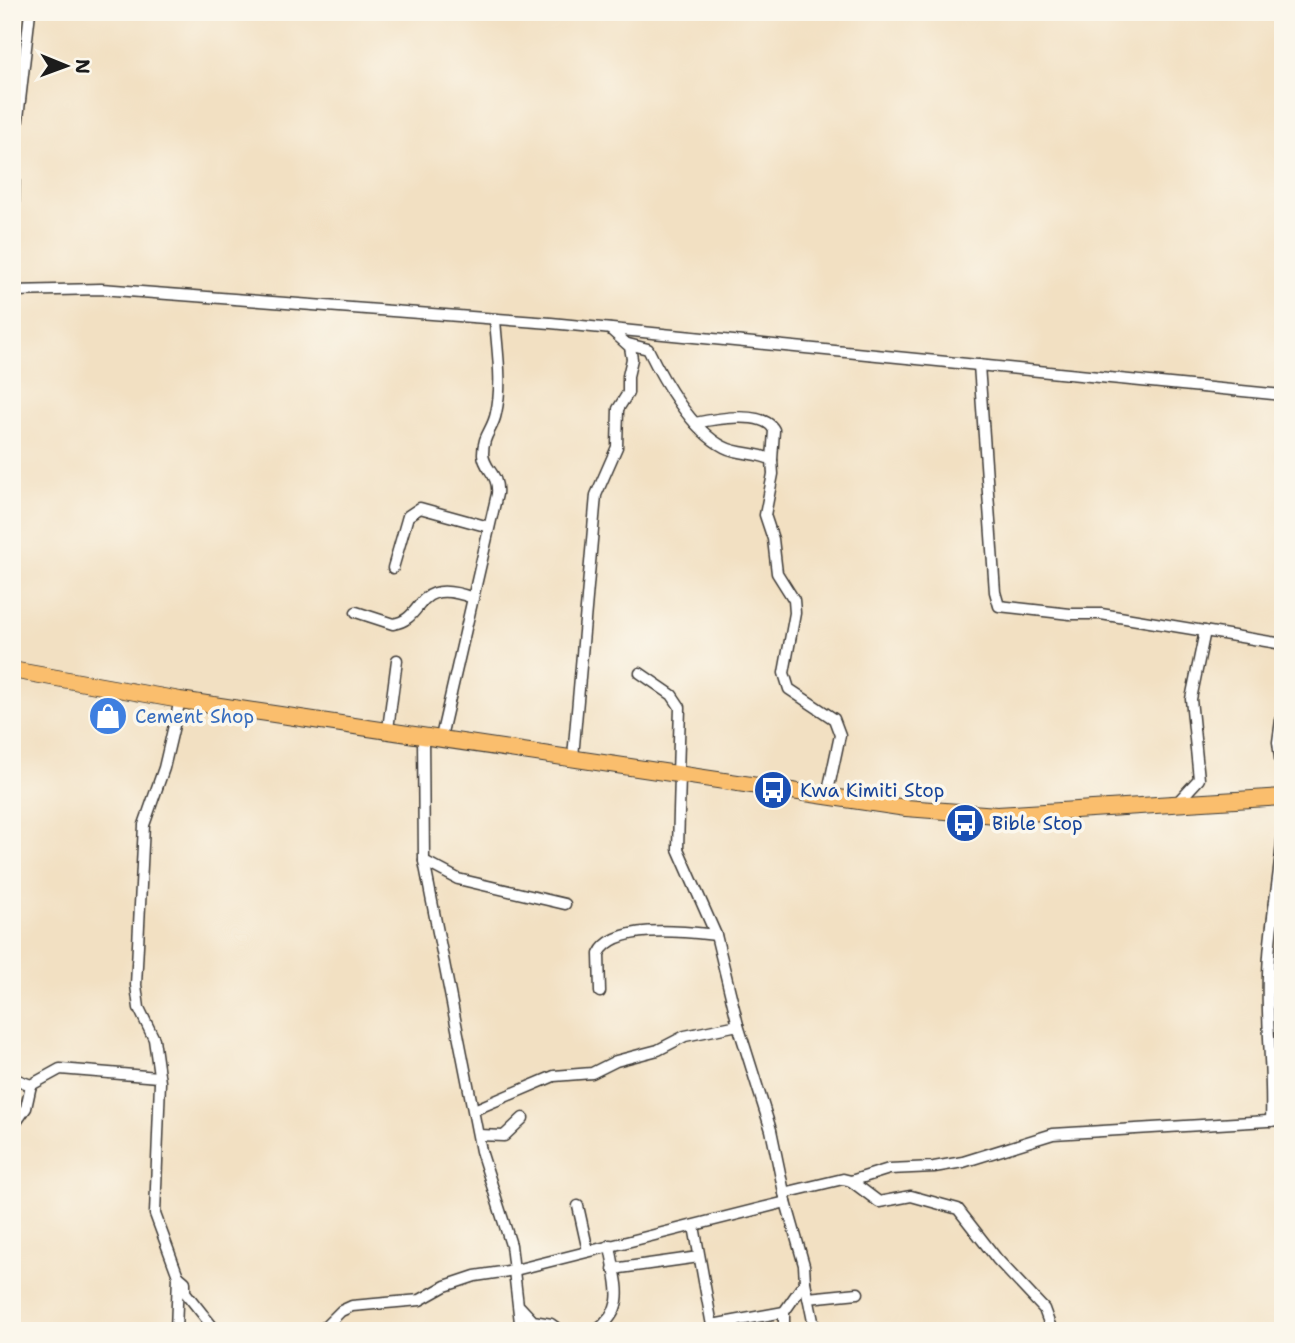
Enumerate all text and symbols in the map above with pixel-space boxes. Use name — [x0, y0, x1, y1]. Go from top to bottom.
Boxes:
north arrow — [32, 32, 102, 102]
text: N — [70, 59, 95, 74]
shop icon: Cement Shop — [87, 695, 129, 737]
place label: Cement Shop — [135, 704, 254, 729]
bus stop icon: Kwa Kimiti Stop — [752, 769, 794, 811]
place label: Kwa Kimiti Stop — [800, 778, 944, 803]
bus stop icon: Bible Stop — [944, 802, 986, 844]
place label: Bible Stop — [992, 811, 1083, 836]

